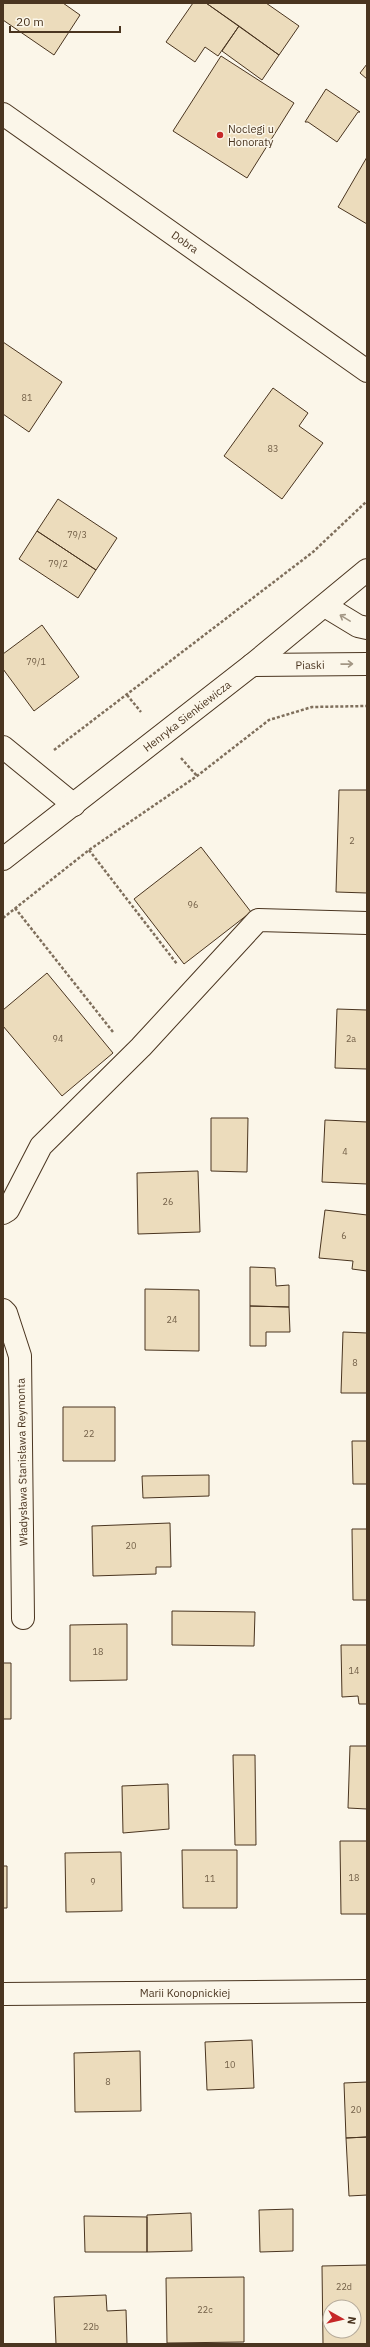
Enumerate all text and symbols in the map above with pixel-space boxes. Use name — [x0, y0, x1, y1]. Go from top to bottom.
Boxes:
scale bar — [10, 8, 120, 34]
text: 20 m — [16, 14, 44, 29]
place label: Noclegi u Honoraty — [228, 122, 274, 149]
marker: Noclegi u Honoraty — [215, 130, 225, 140]
street label: Dobra — [169, 228, 201, 256]
house number: 81 — [22, 392, 32, 403]
house number: 83 — [268, 443, 278, 454]
house number: 79/3 — [67, 529, 87, 540]
house number: 79/2 — [48, 558, 68, 569]
one-way arrow — [340, 614, 351, 622]
house number: 79/1 — [26, 656, 46, 667]
street label: Piaski — [295, 658, 325, 672]
one-way arrow — [340, 660, 353, 668]
street label: Henryka Sienkiewicza — [140, 677, 234, 755]
house number: 2 — [349, 835, 355, 846]
house number: 96 — [188, 899, 198, 910]
house number: 94 — [53, 1033, 63, 1044]
house number: 2a — [346, 1033, 356, 1044]
house number: 4 — [342, 1146, 348, 1157]
house number: 26 — [163, 1196, 173, 1207]
house number: 6 — [341, 1230, 347, 1241]
house number: 24 — [167, 1314, 177, 1325]
house number: 8 — [352, 1357, 358, 1368]
street label: Władysława Stanisława Reymonta — [14, 1378, 30, 1546]
house number: 22 — [84, 1428, 94, 1439]
house number: 20 — [126, 1540, 136, 1551]
house number: 18 — [93, 1646, 103, 1657]
house number: 14 — [349, 1665, 359, 1676]
house number: 18 — [349, 1872, 359, 1883]
house number: 11 — [205, 1873, 215, 1884]
house number: 9 — [90, 1876, 96, 1887]
street label: Marii Konopnickiej — [140, 1986, 230, 2000]
house number: 10 — [225, 2059, 235, 2070]
house number: 8 — [105, 2076, 111, 2087]
house number: 20 — [351, 2104, 361, 2115]
house number: 22d — [336, 2281, 352, 2292]
north arrow — [322, 2299, 362, 2339]
house number: 22c — [197, 2304, 213, 2315]
text: N — [344, 2315, 359, 2325]
house number: 22b — [83, 2321, 99, 2332]

